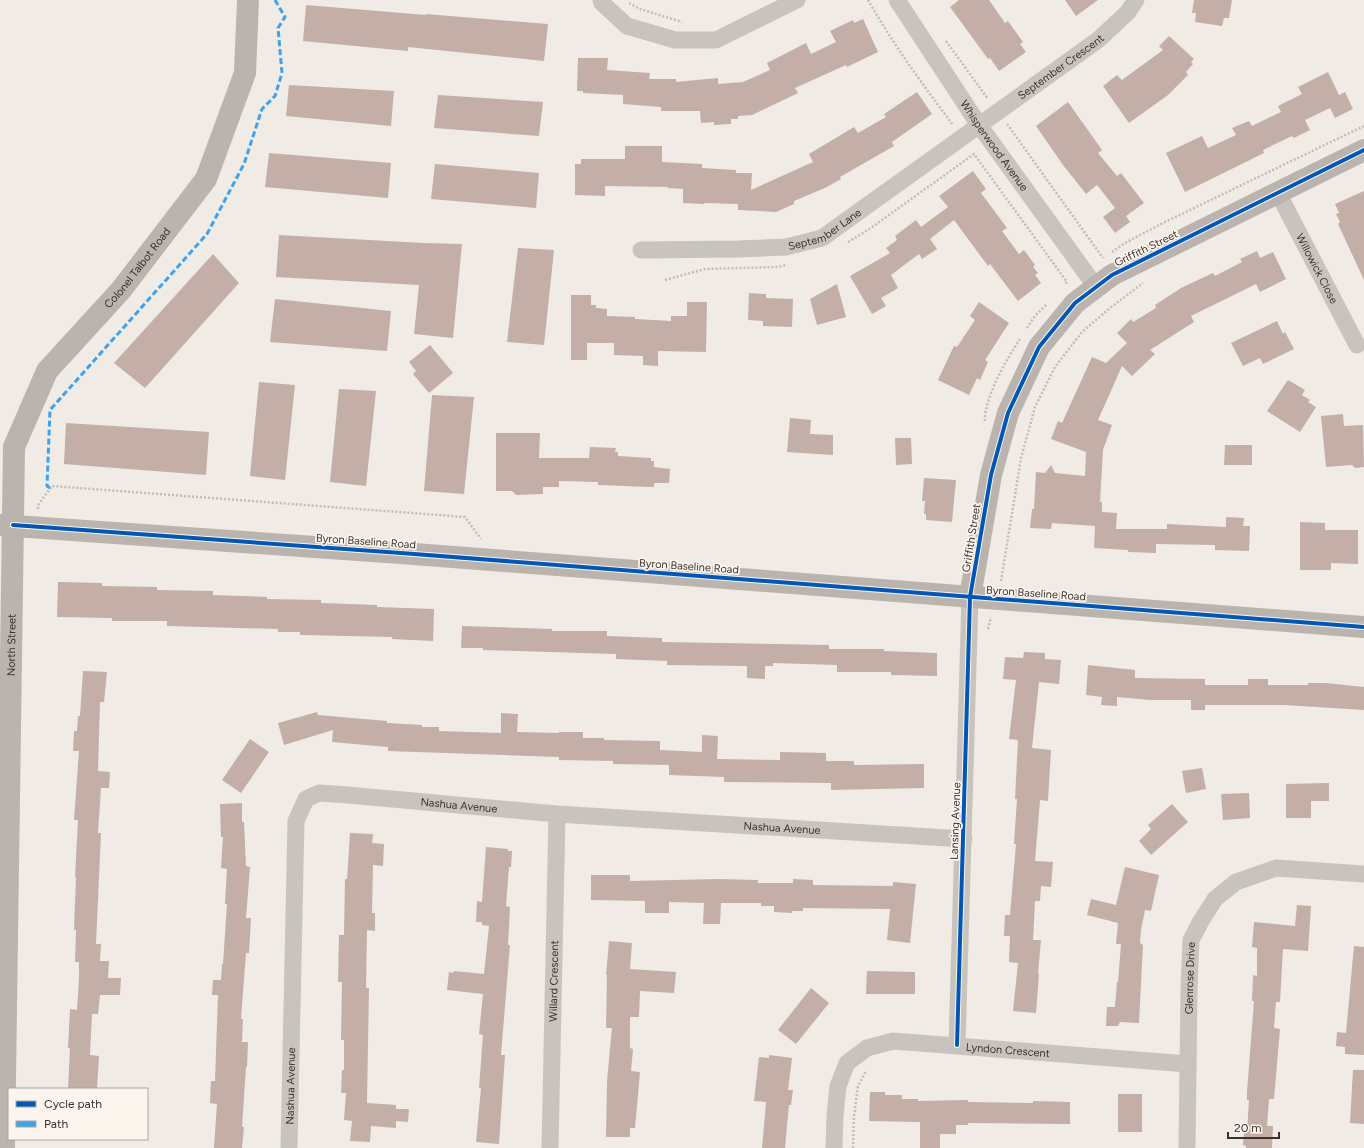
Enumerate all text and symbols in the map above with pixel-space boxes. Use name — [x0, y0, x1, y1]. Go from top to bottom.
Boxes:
street label: September Crescent — [1015, 32, 1107, 102]
street label: Whisperwood Avenue — [957, 98, 1031, 194]
street label: September Lane — [787, 206, 864, 253]
street label: Colonel Talbot Road — [102, 225, 173, 311]
street label: Griffith Street — [1112, 227, 1180, 269]
street label: Willowick Close — [1293, 231, 1340, 306]
street label: Griffith Street — [960, 503, 983, 573]
street label: Byron Baseline Road — [316, 532, 416, 551]
street label: Byron Baseline Road — [639, 557, 739, 576]
street label: Byron Baseline Road — [986, 584, 1086, 603]
street label: North Street — [5, 614, 19, 676]
street label: Lansing Avenue — [948, 782, 963, 860]
street label: Nashua Avenue — [420, 796, 498, 816]
street label: Nashua Avenue — [743, 819, 821, 837]
street label: Willard Crescent — [547, 940, 561, 1022]
street label: Glenrose Drive — [1183, 942, 1198, 1014]
street label: Lyndon Crescent — [965, 1041, 1050, 1060]
street label: Nashua Avenue — [284, 1047, 298, 1125]
legend — [8, 1088, 148, 1140]
text: Cycle path — [44, 1097, 102, 1111]
scale bar — [1228, 1114, 1279, 1140]
text: Path — [44, 1117, 68, 1131]
text: 20 m — [1234, 1121, 1262, 1135]

